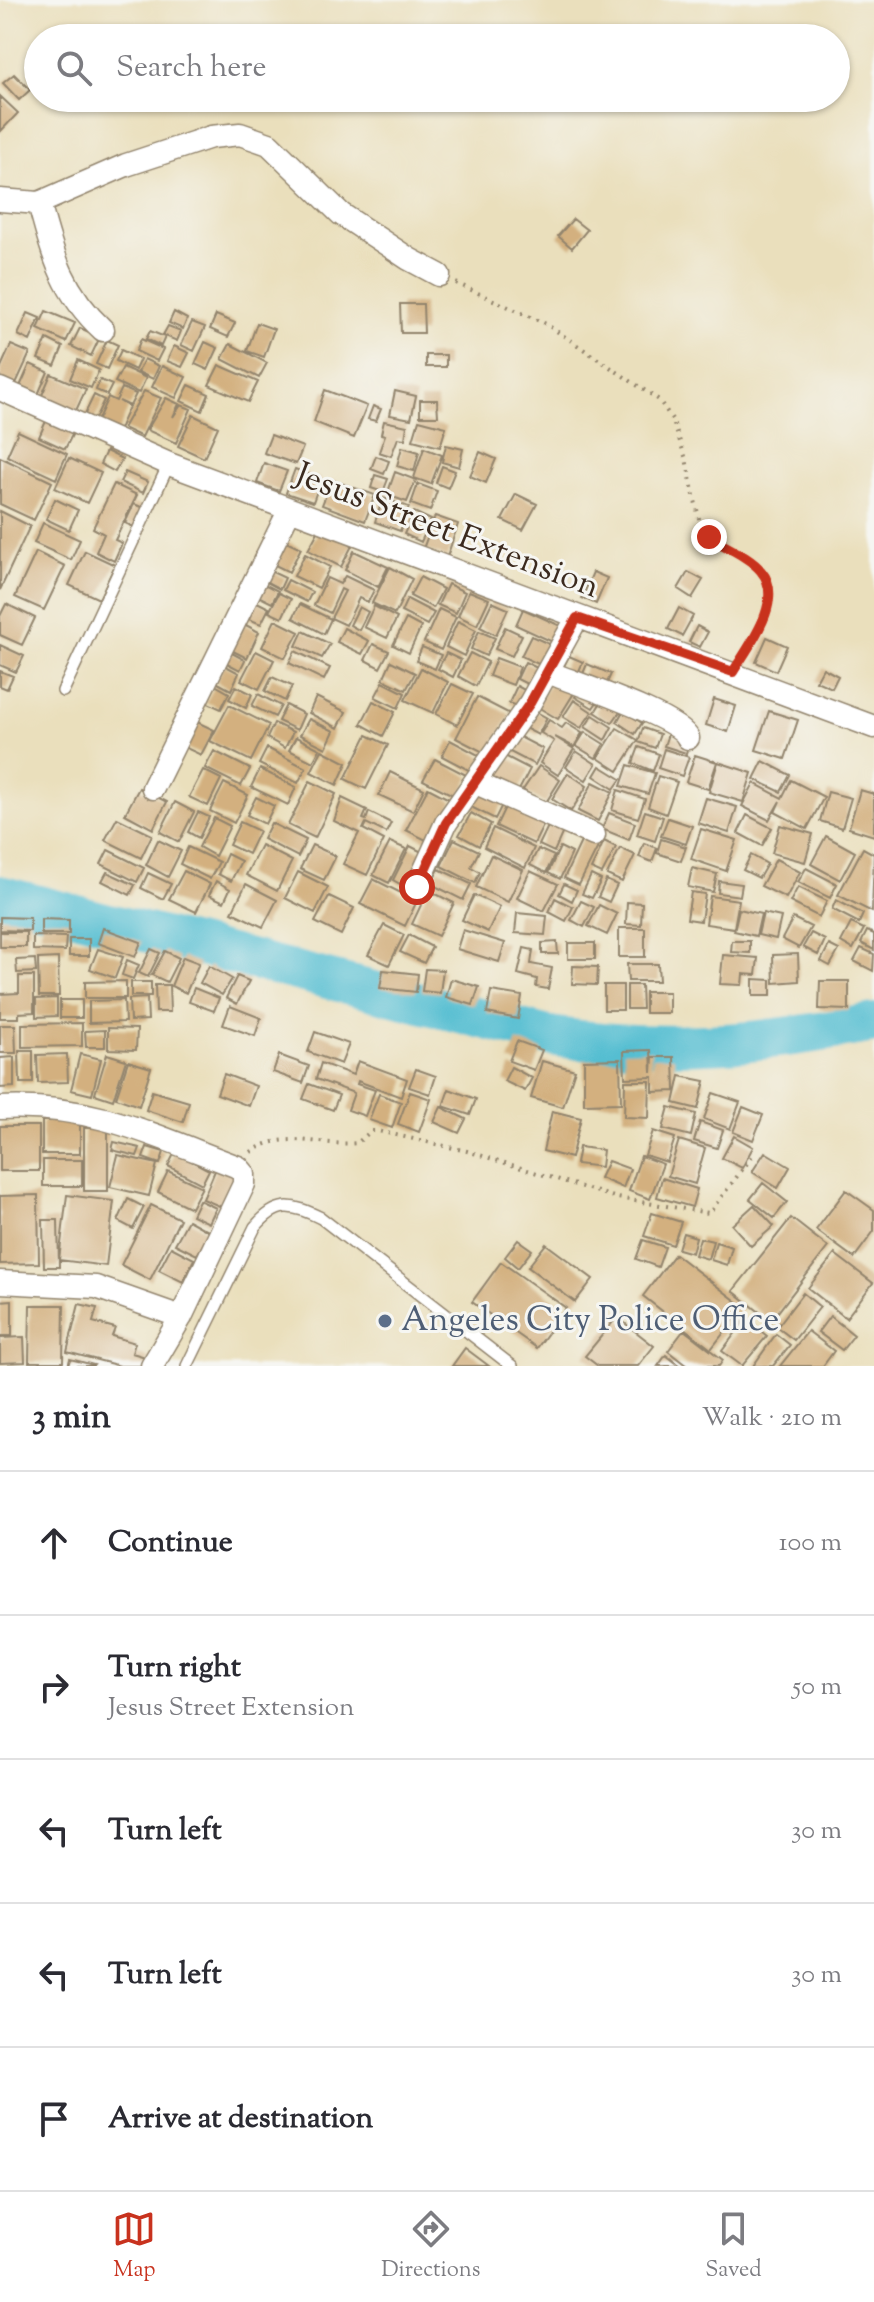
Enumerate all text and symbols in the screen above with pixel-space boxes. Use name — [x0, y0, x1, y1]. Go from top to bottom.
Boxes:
search box — [24, 24, 850, 112]
icon: search — [52, 46, 96, 90]
text: Search here — [116, 47, 266, 90]
street label: Jesus Street Extension — [286, 451, 606, 613]
route end — [691, 519, 727, 555]
route start — [399, 869, 435, 905]
place label: Angeles City Police Office — [401, 1297, 779, 1346]
marker: Angeles City Police Office — [376, 1312, 394, 1330]
text: 3 min — [32, 1394, 111, 1443]
text: Walk · 210 m — [702, 1400, 842, 1437]
icon: ahead — [32, 1521, 76, 1565]
text: Continue — [108, 1522, 233, 1565]
text: 100 m — [779, 1525, 842, 1562]
text: Turn right — [108, 1647, 241, 1690]
icon: right — [32, 1665, 76, 1709]
text: 50 m — [792, 1669, 842, 1706]
text: Jesus Street Extension — [108, 1690, 354, 1727]
icon: left — [32, 1809, 76, 1853]
text: Turn left — [108, 1810, 222, 1853]
text: 30 m — [791, 1813, 842, 1850]
icon: left — [32, 1953, 76, 1997]
text: Turn left — [108, 1954, 222, 1997]
text: 30 m — [791, 1957, 842, 1994]
icon: arrive — [32, 2097, 76, 2141]
text: Arrive at destination — [108, 2098, 373, 2141]
tab: Map — [112, 2207, 156, 2287]
tab: Directions — [381, 2207, 480, 2287]
tab: Saved — [705, 2207, 762, 2287]

